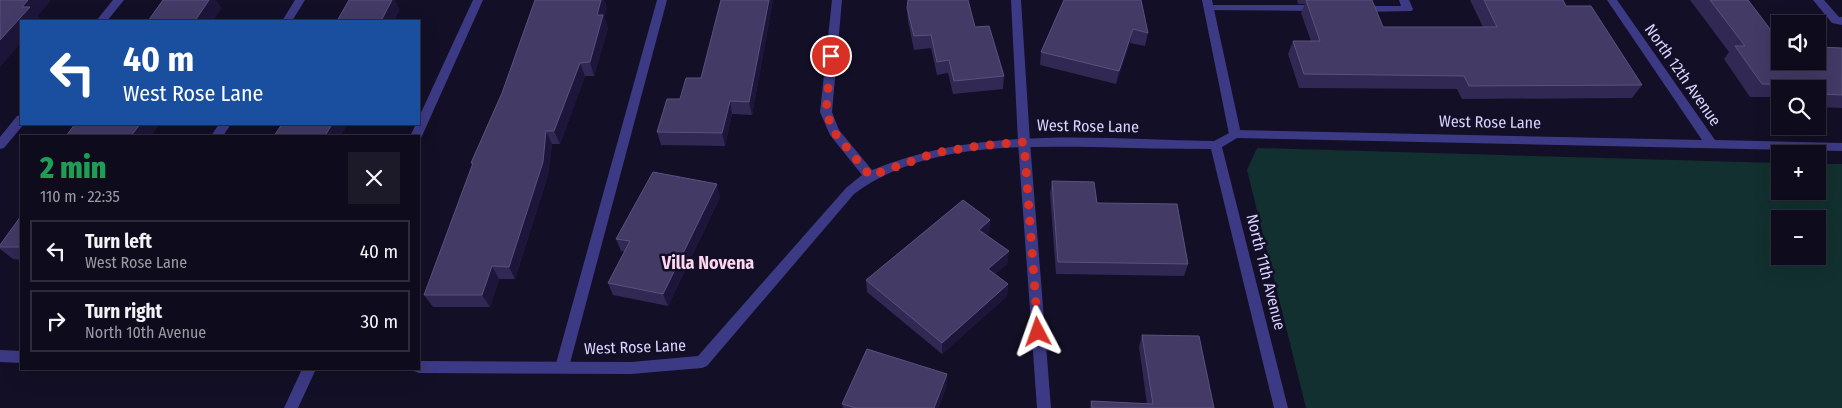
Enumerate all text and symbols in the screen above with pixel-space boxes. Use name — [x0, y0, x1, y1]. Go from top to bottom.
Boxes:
map controls — [1771, 15, 1826, 265]
button: sound — [1771, 15, 1826, 70]
street label: North 12th Avenue — [1641, 20, 1725, 130]
pin — [810, 35, 852, 77]
text: 40 m — [123, 38, 194, 80]
icon: left — [40, 40, 105, 105]
icon: arrive — [817, 42, 845, 70]
text: West Rose Lane — [123, 80, 263, 107]
button: search — [1771, 80, 1826, 135]
street label: West Rose Lane — [1439, 112, 1541, 132]
street label: West Rose Lane — [1037, 116, 1139, 136]
button: + — [1771, 145, 1826, 200]
text: 2 min — [40, 150, 106, 186]
button: close — [348, 152, 400, 204]
text: 110 m · 22:35 — [40, 187, 120, 206]
button: − — [1771, 210, 1826, 265]
street label: North 11th Avenue — [1242, 212, 1290, 332]
text: Turn left — [85, 230, 152, 253]
icon: left — [42, 237, 70, 265]
text: 40 m — [360, 240, 398, 263]
district label: Villa Novena — [661, 252, 754, 274]
text: West Rose Lane — [85, 253, 187, 272]
text: Turn right — [85, 300, 162, 323]
position arrow — [1011, 305, 1063, 357]
icon: right — [42, 307, 70, 335]
text: 30 m — [360, 310, 398, 333]
text: North 10th Avenue — [85, 323, 206, 342]
street label: West Rose Lane — [584, 336, 686, 358]

